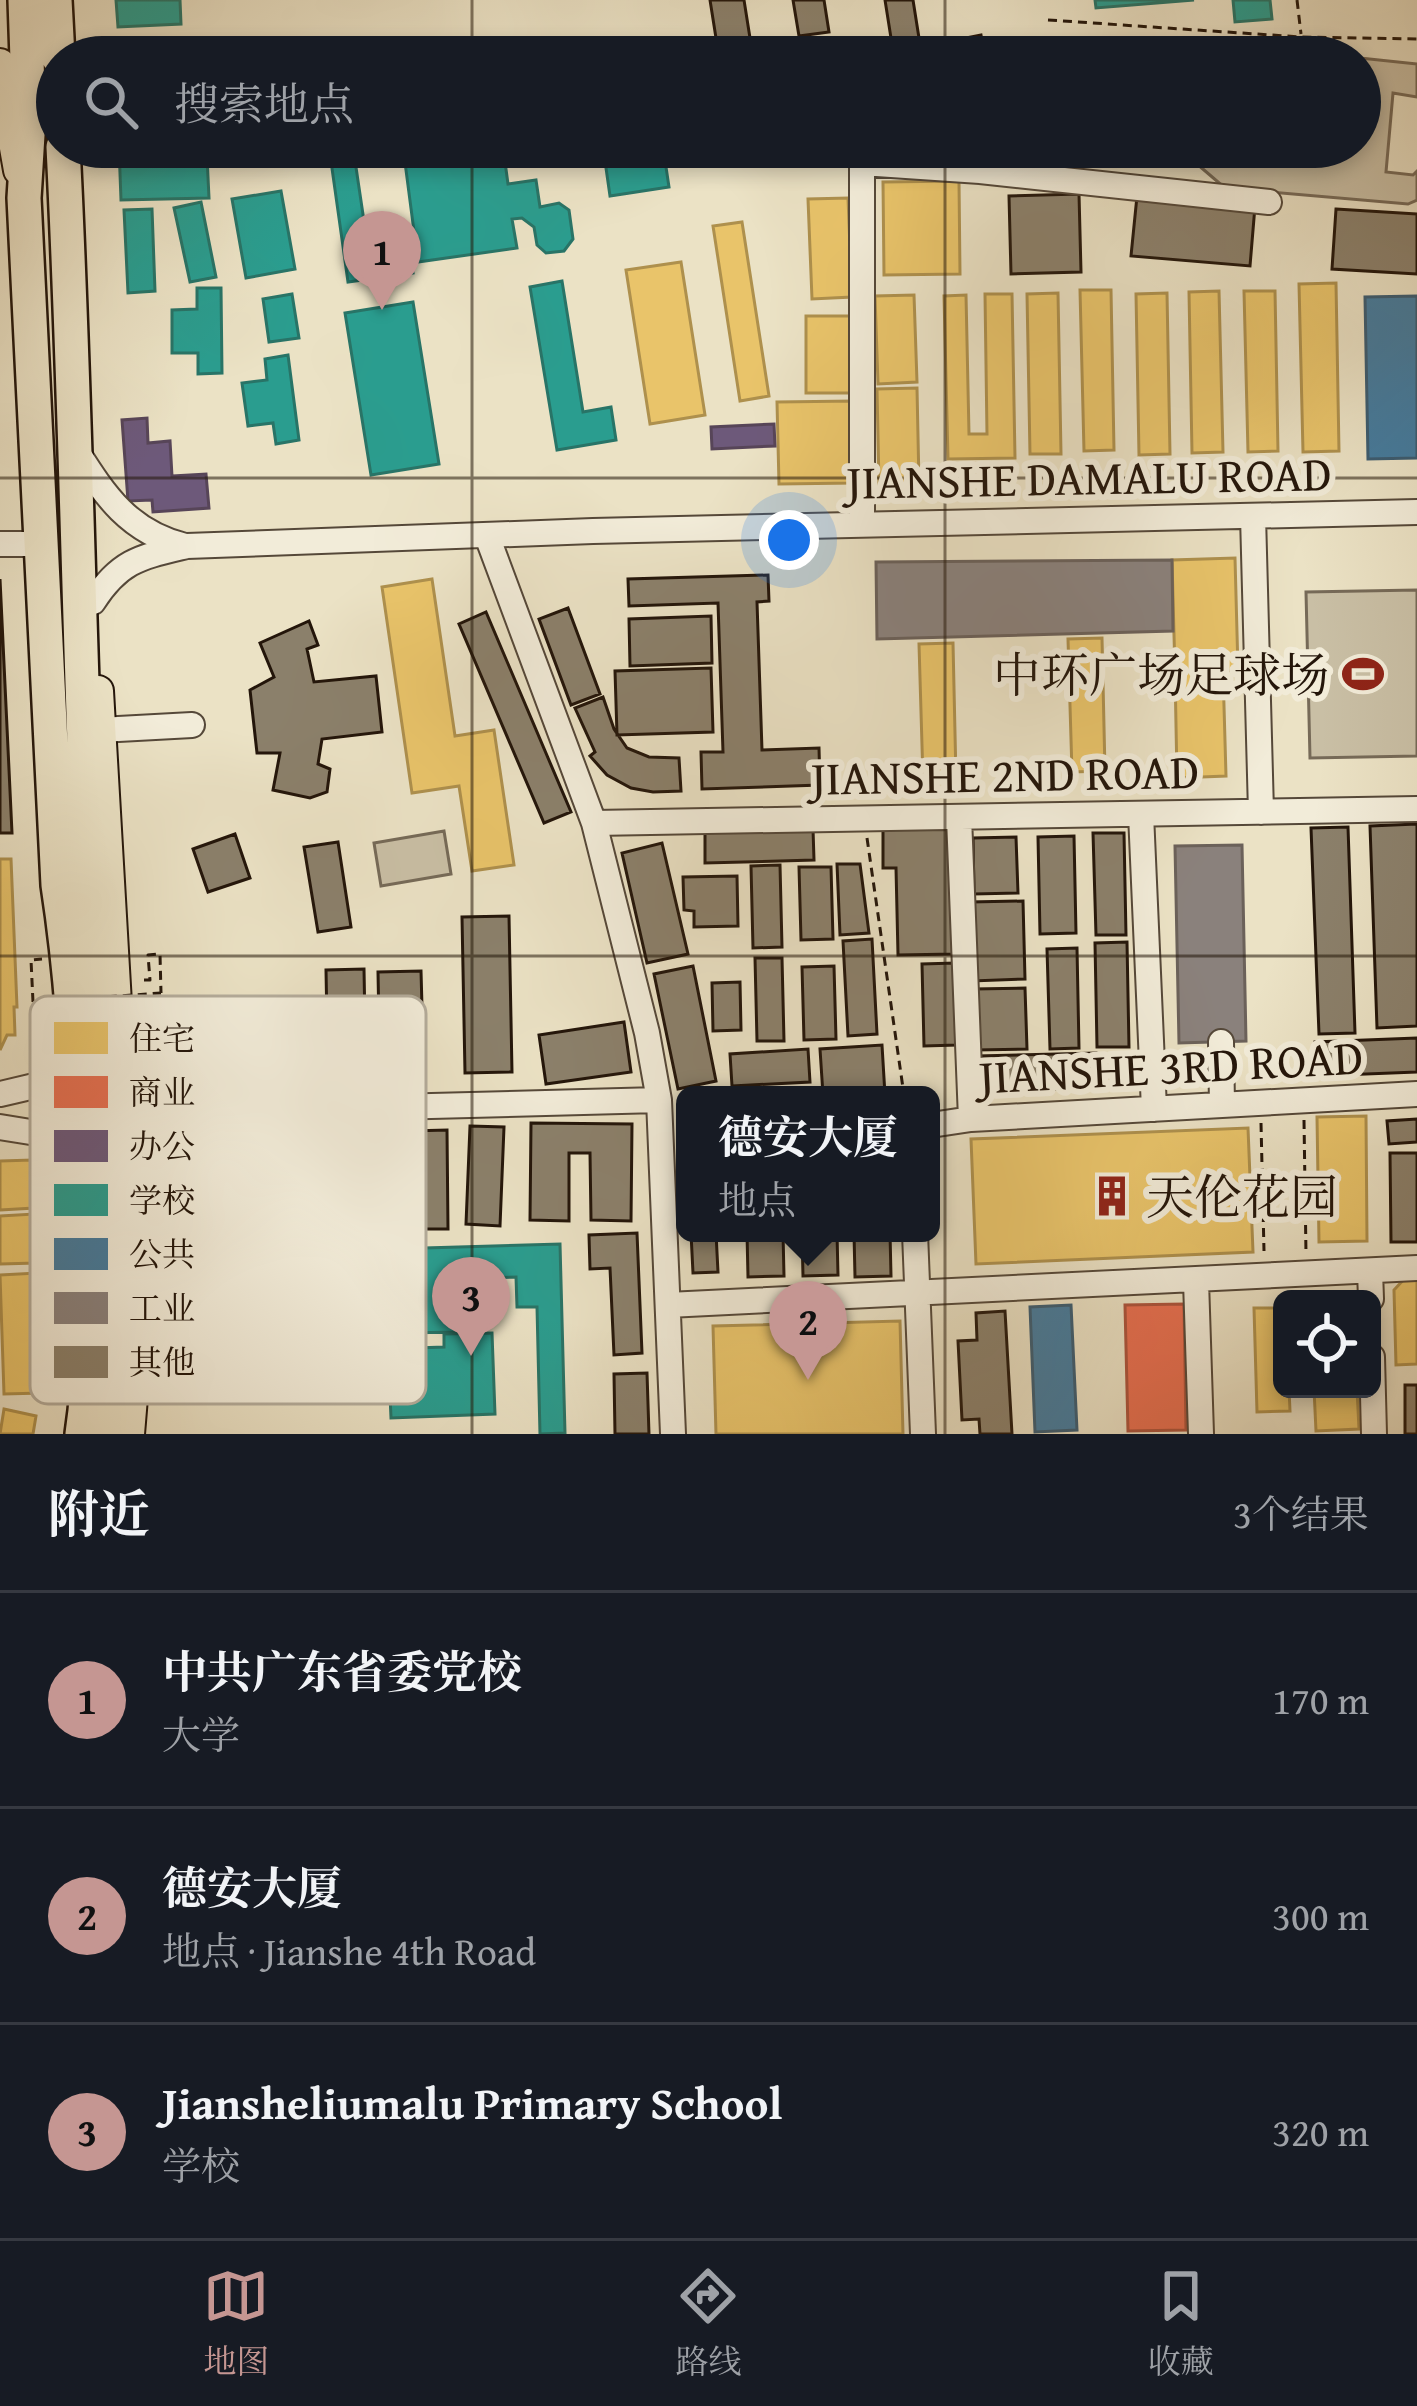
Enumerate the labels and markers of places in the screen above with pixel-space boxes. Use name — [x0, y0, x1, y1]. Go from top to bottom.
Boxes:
pin: 1 — [343, 211, 421, 310]
place label: 中环广场足球场 — [993, 639, 1329, 710]
sports icon: 中环广场足球场 — [1340, 651, 1386, 697]
place label: 天伦花园 — [1146, 1161, 1338, 1232]
building icon: 天伦花园 — [1089, 1173, 1135, 1219]
pin: 3 — [432, 1257, 510, 1356]
pin: 2 — [769, 1281, 847, 1380]

